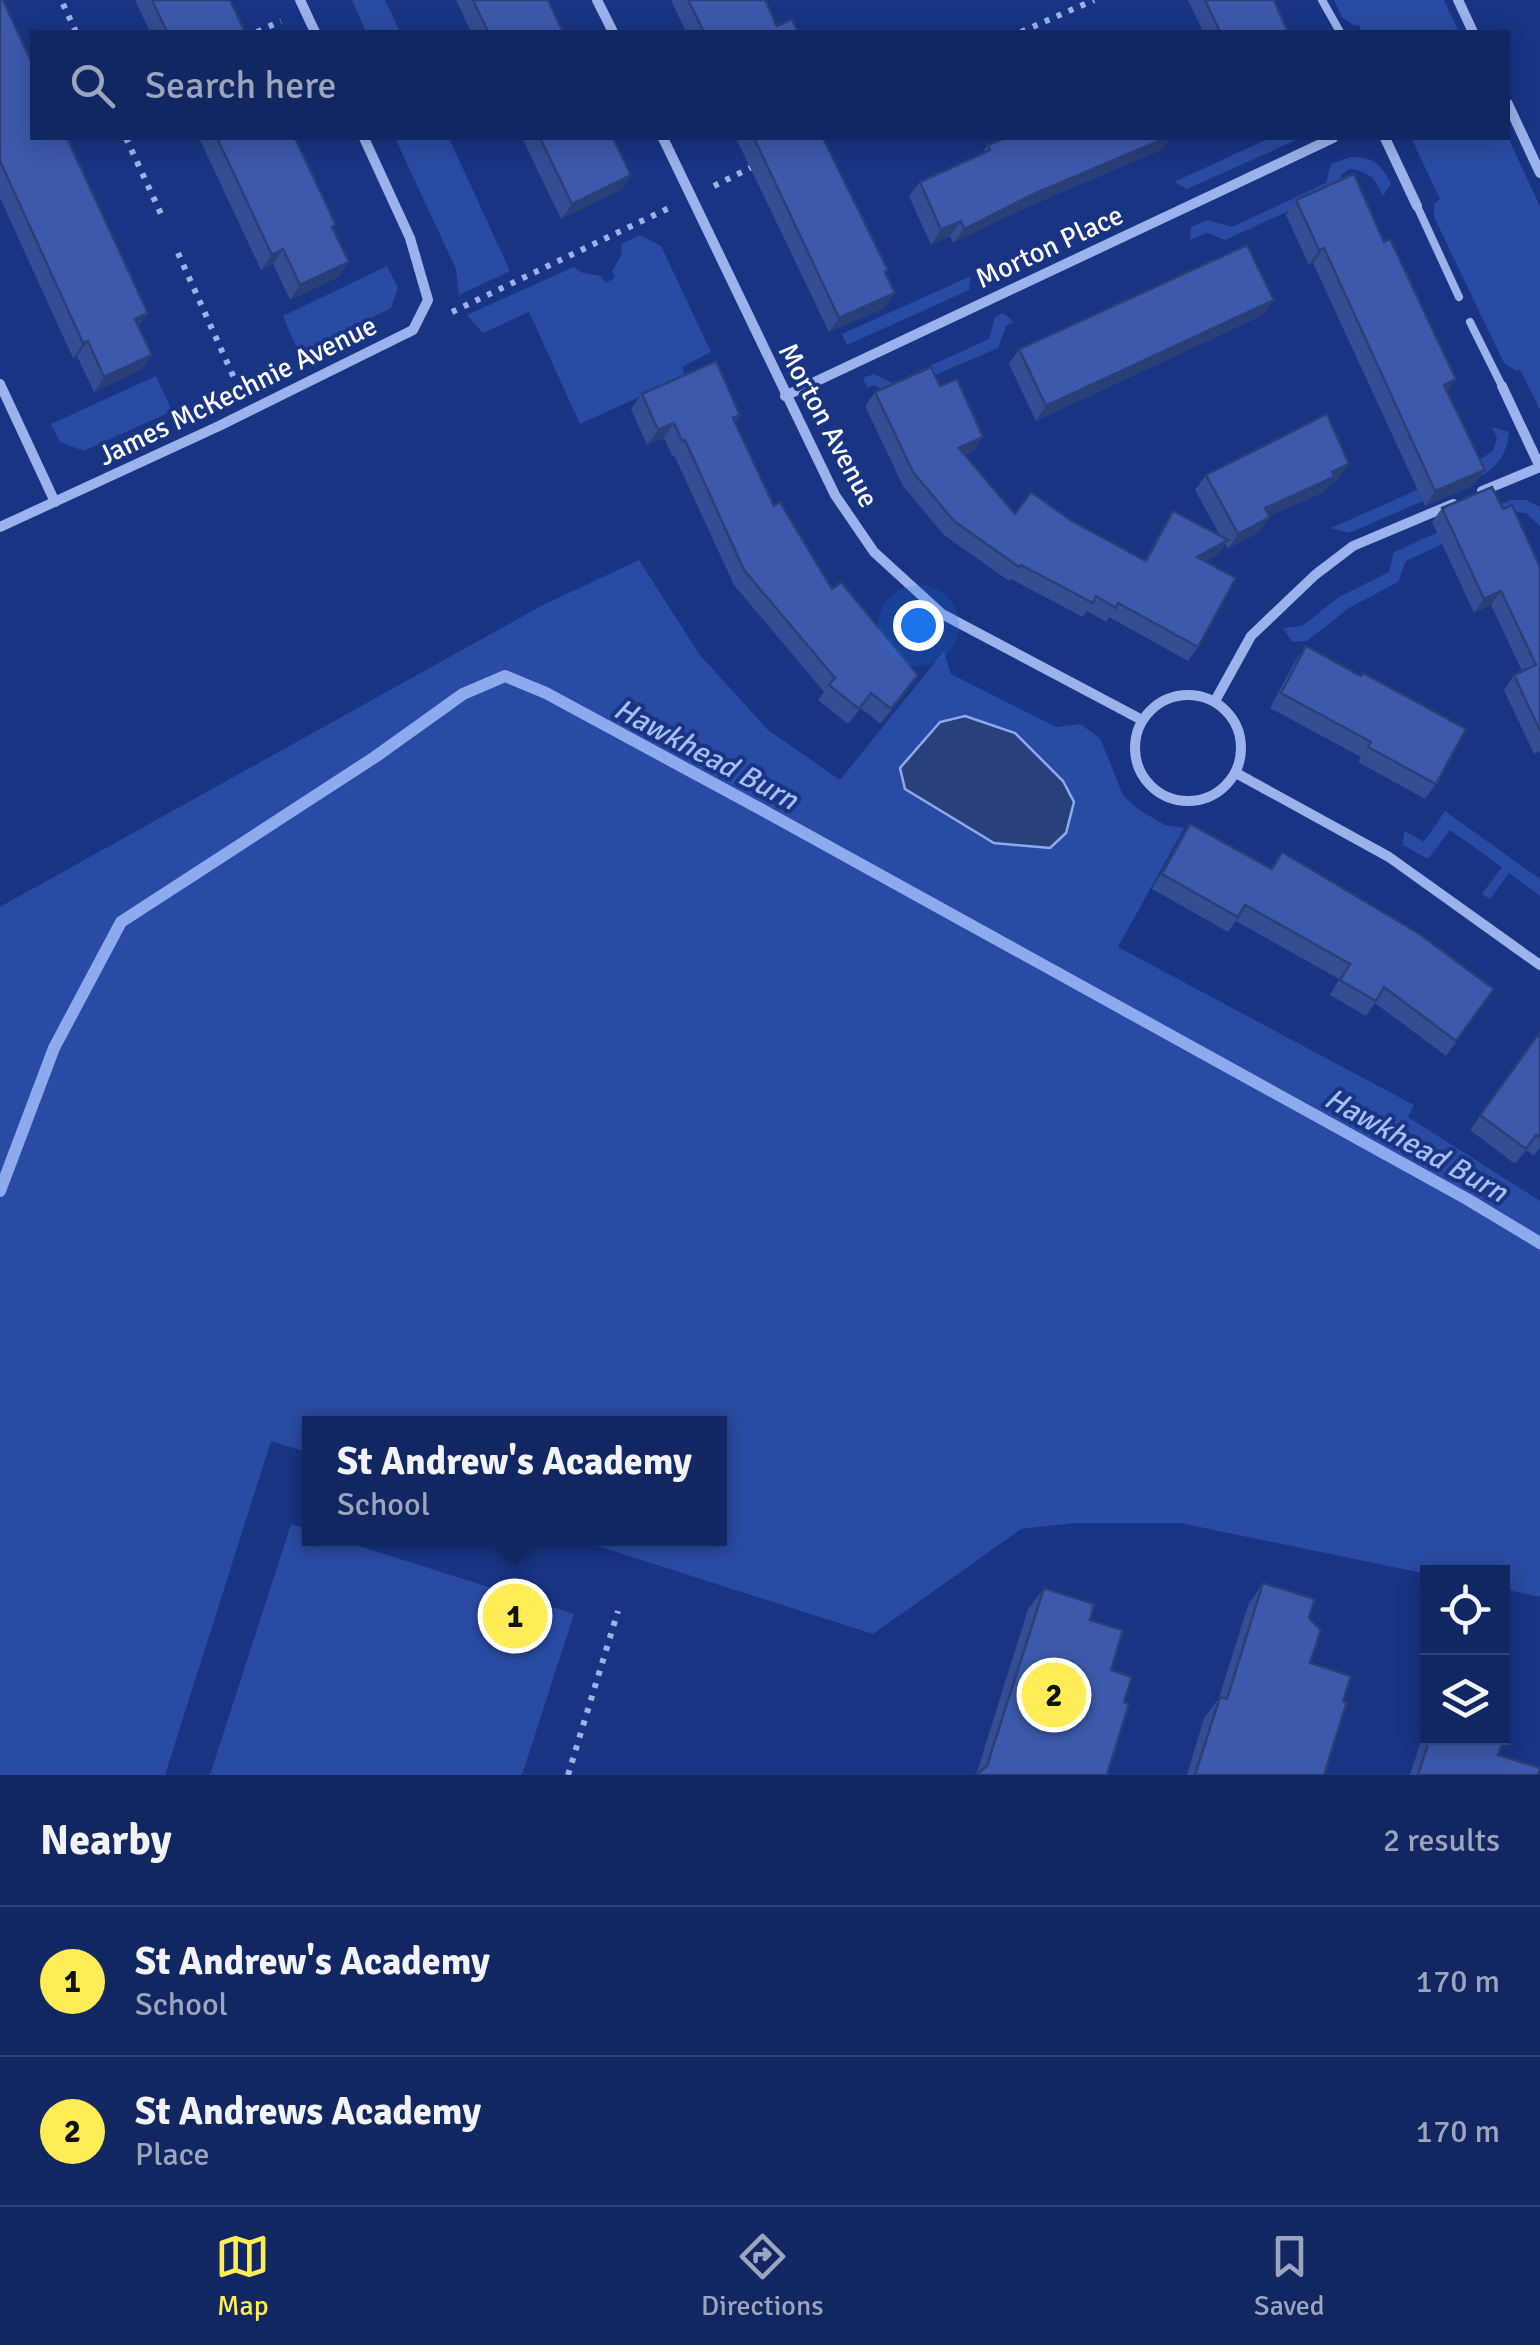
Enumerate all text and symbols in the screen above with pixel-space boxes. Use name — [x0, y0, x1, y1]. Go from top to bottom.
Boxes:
search box — [30, 30, 1510, 140]
icon: search — [65, 58, 120, 113]
text: Search here — [145, 62, 337, 109]
street label: Morton Place — [970, 198, 1129, 296]
street label: James McKechnie Avenue — [93, 309, 382, 473]
street label: Morton Avenue — [771, 337, 886, 513]
your location — [893, 600, 944, 651]
water label: Hawkhead Burn — [608, 691, 805, 819]
water label: Hawkhead Burn — [1318, 1080, 1515, 1212]
popup — [302, 1416, 727, 1546]
text: St Andrew's Academy — [337, 1438, 692, 1485]
text: School — [337, 1485, 430, 1524]
map controls — [1420, 1565, 1510, 1745]
button: locate — [1420, 1565, 1510, 1655]
pin: 1 — [482, 1578, 548, 1654]
button: layers — [1420, 1655, 1510, 1745]
pin: 2 — [1022, 1658, 1086, 1732]
text: Nearby — [40, 1815, 172, 1866]
text: 2 results — [1383, 1821, 1500, 1860]
text: St Andrew's Academy — [135, 1938, 490, 1985]
text: 1 — [64, 1962, 81, 2001]
text: 170 m — [1416, 1962, 1500, 2001]
text: School — [135, 1985, 228, 2024]
text: St Andrews Academy — [135, 2088, 481, 2135]
text: 2 — [64, 2112, 81, 2151]
text: 170 m — [1416, 2112, 1500, 2151]
text: Place — [135, 2135, 210, 2174]
tab: Map — [215, 2229, 270, 2323]
tab: Directions — [701, 2229, 823, 2323]
tab: Saved — [1254, 2229, 1325, 2323]

